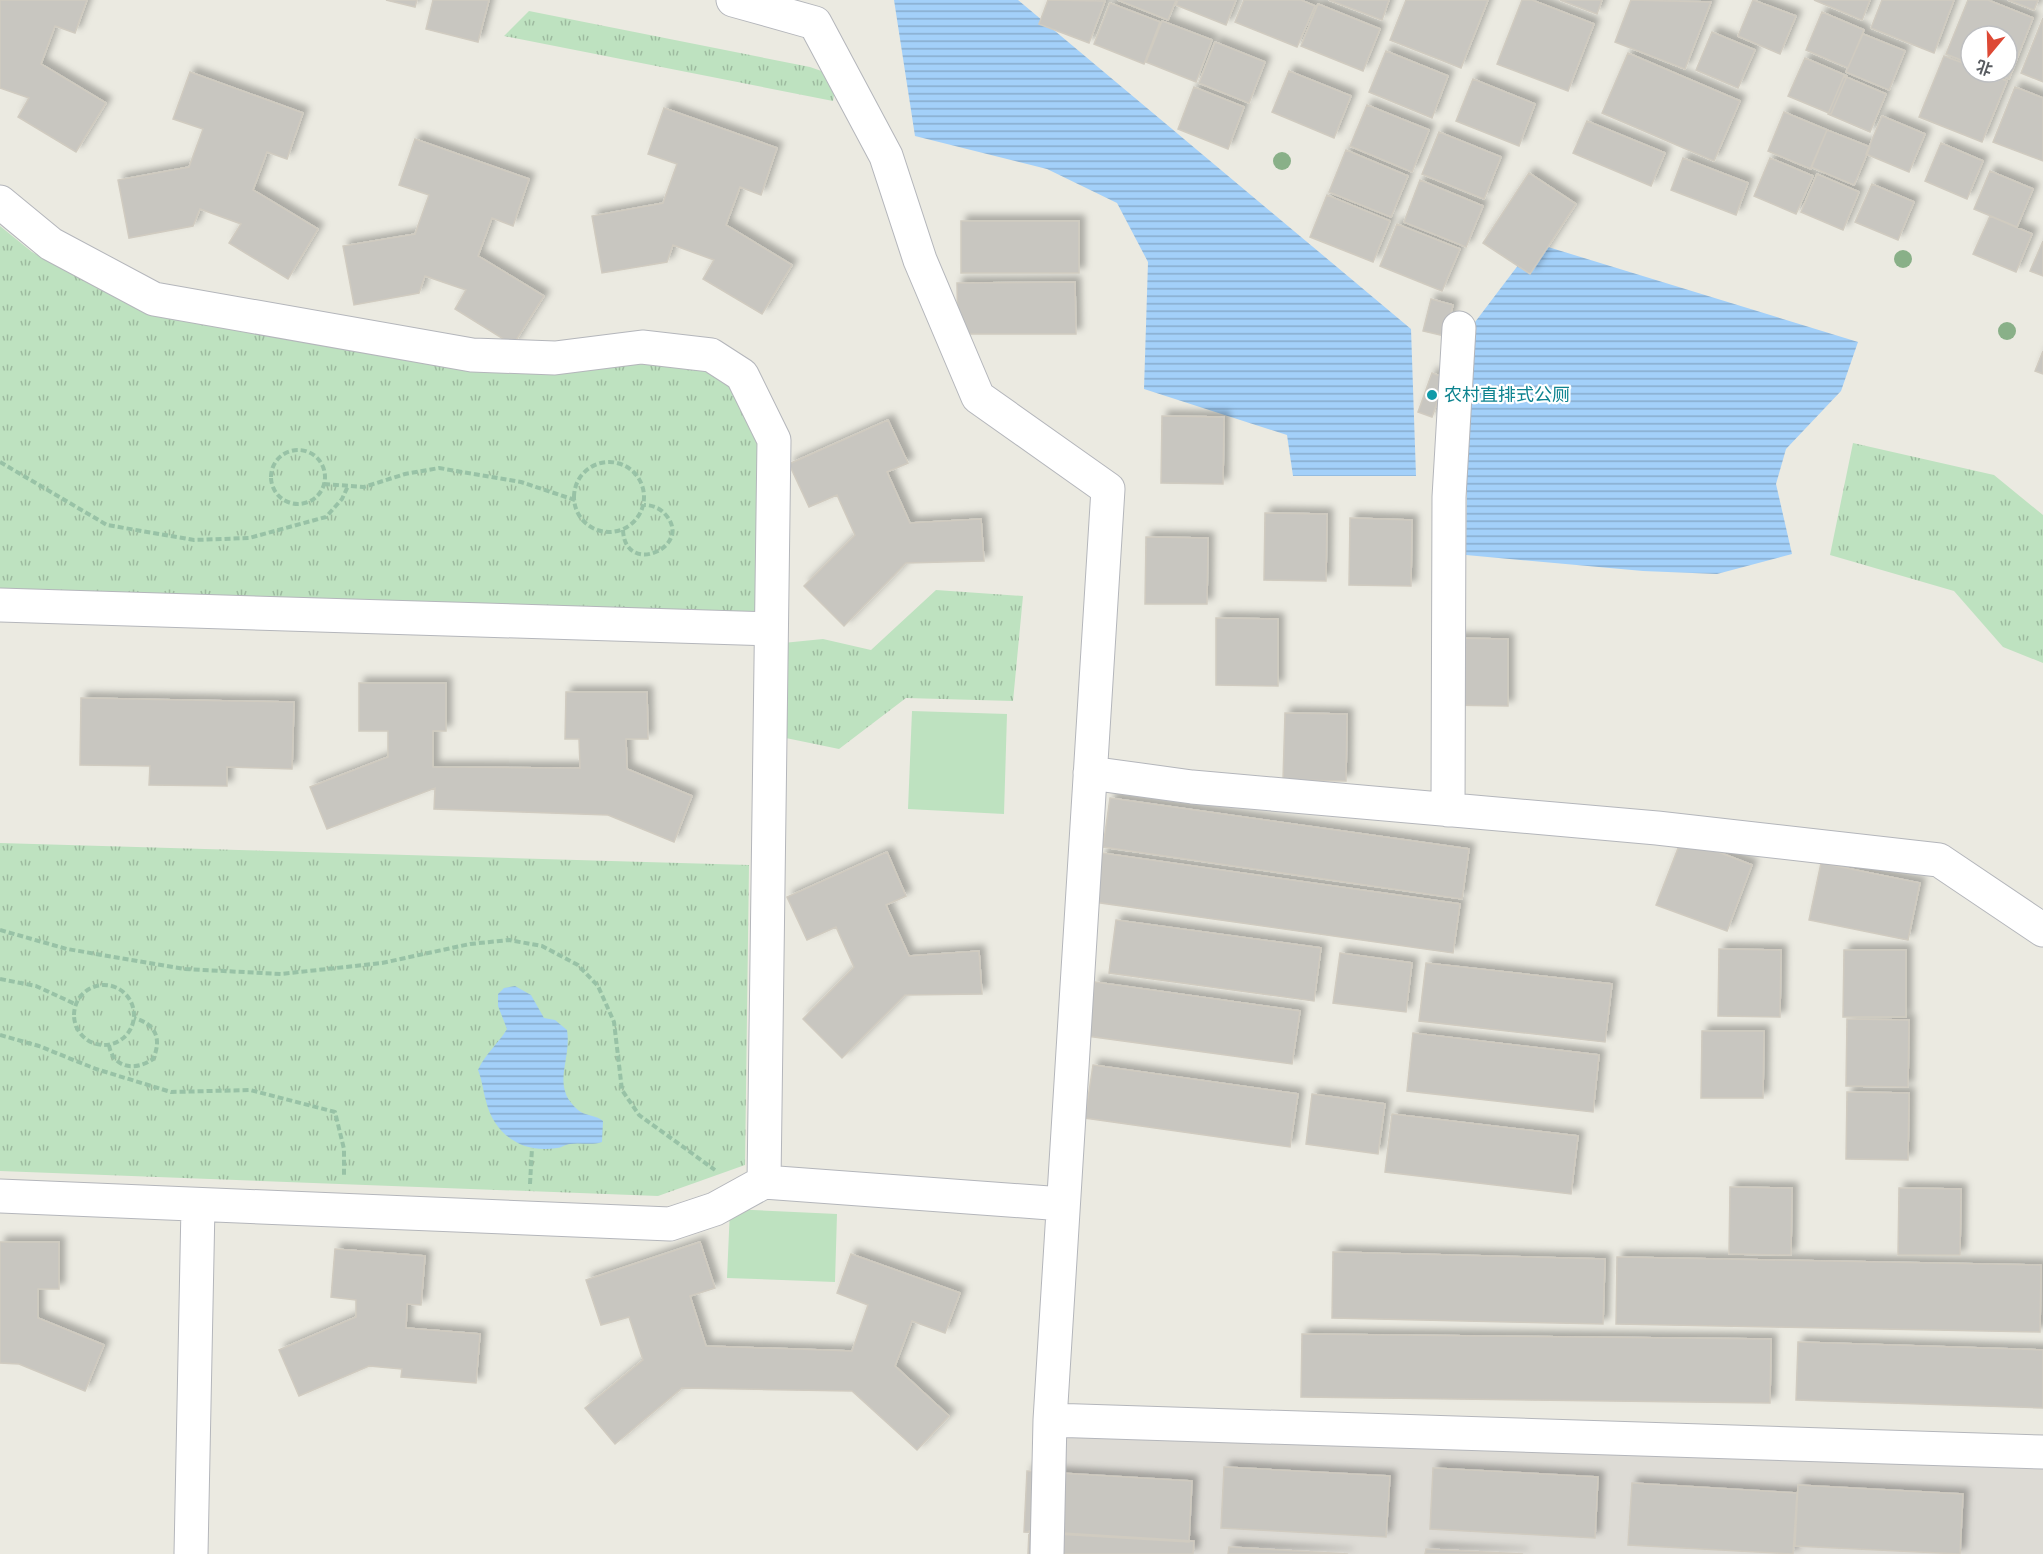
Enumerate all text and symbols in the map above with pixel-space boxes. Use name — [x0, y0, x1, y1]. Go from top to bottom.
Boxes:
north arrow — [1959, 24, 2019, 84]
text: 北 — [1973, 54, 1996, 80]
place label: 农村直排式公厕 — [1444, 383, 1570, 408]
marker: 农村直排式公厕 — [1425, 388, 1439, 402]

